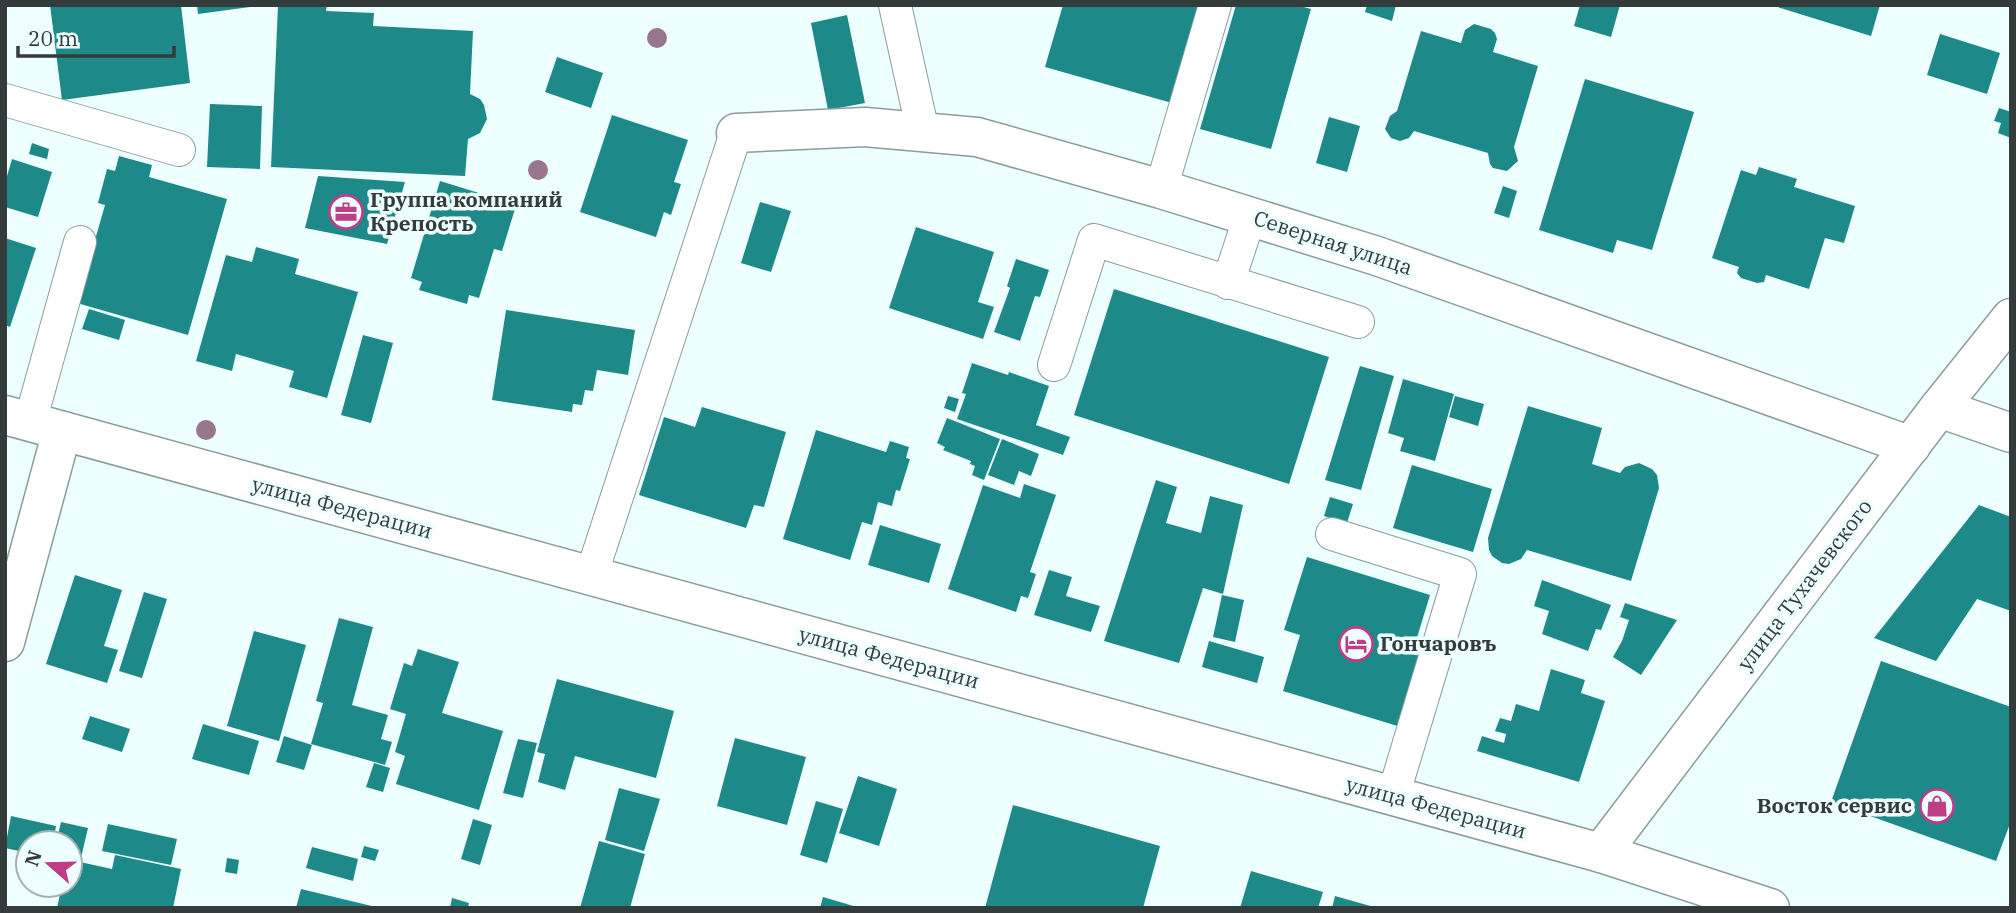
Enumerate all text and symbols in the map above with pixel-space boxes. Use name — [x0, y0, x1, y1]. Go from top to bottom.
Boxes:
scale bar — [18, 14, 173, 58]
text: 20 m — [28, 24, 78, 52]
place label: Группа компаний Крепость — [370, 185, 563, 237]
office icon: Группа компаний Крепость — [327, 193, 365, 231]
street label: Северная улица — [1250, 203, 1416, 281]
street label: улица Федерации — [249, 469, 436, 545]
street label: улица Тухачевского — [1731, 493, 1878, 676]
street label: улица Федерации — [796, 619, 983, 695]
hotel icon: Гончаровъ — [1337, 625, 1375, 663]
place label: Гончаровъ — [1380, 629, 1497, 657]
street label: улица Федерации — [1343, 769, 1530, 845]
shop icon: Восток сервис — [1918, 787, 1956, 825]
place label: Восток сервис — [1757, 791, 1912, 819]
north arrow — [14, 829, 84, 899]
text: N — [19, 847, 47, 869]

